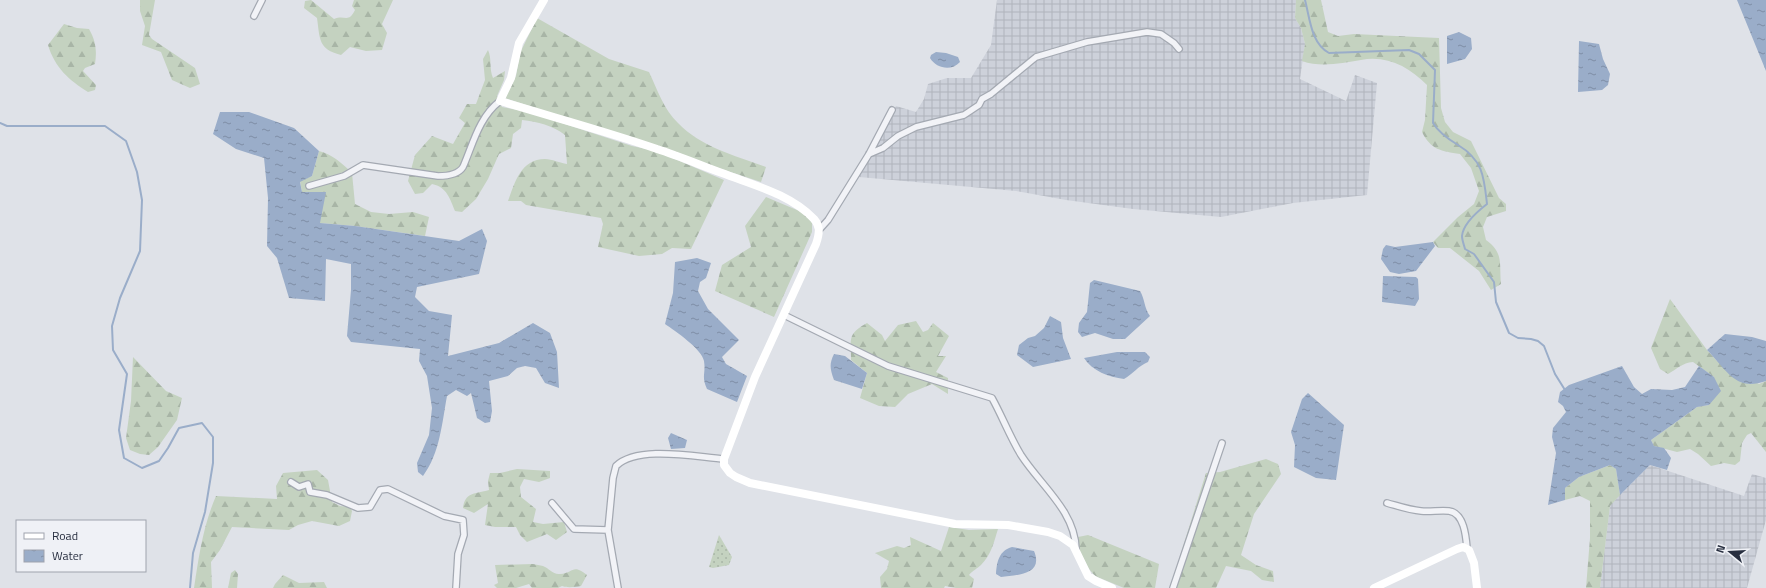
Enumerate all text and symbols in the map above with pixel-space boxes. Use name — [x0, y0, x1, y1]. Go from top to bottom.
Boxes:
legend — [16, 520, 146, 572]
text: Road — [52, 526, 78, 545]
north arrow — [1710, 532, 1750, 572]
text: N — [1712, 543, 1729, 555]
text: Water — [52, 546, 83, 565]

